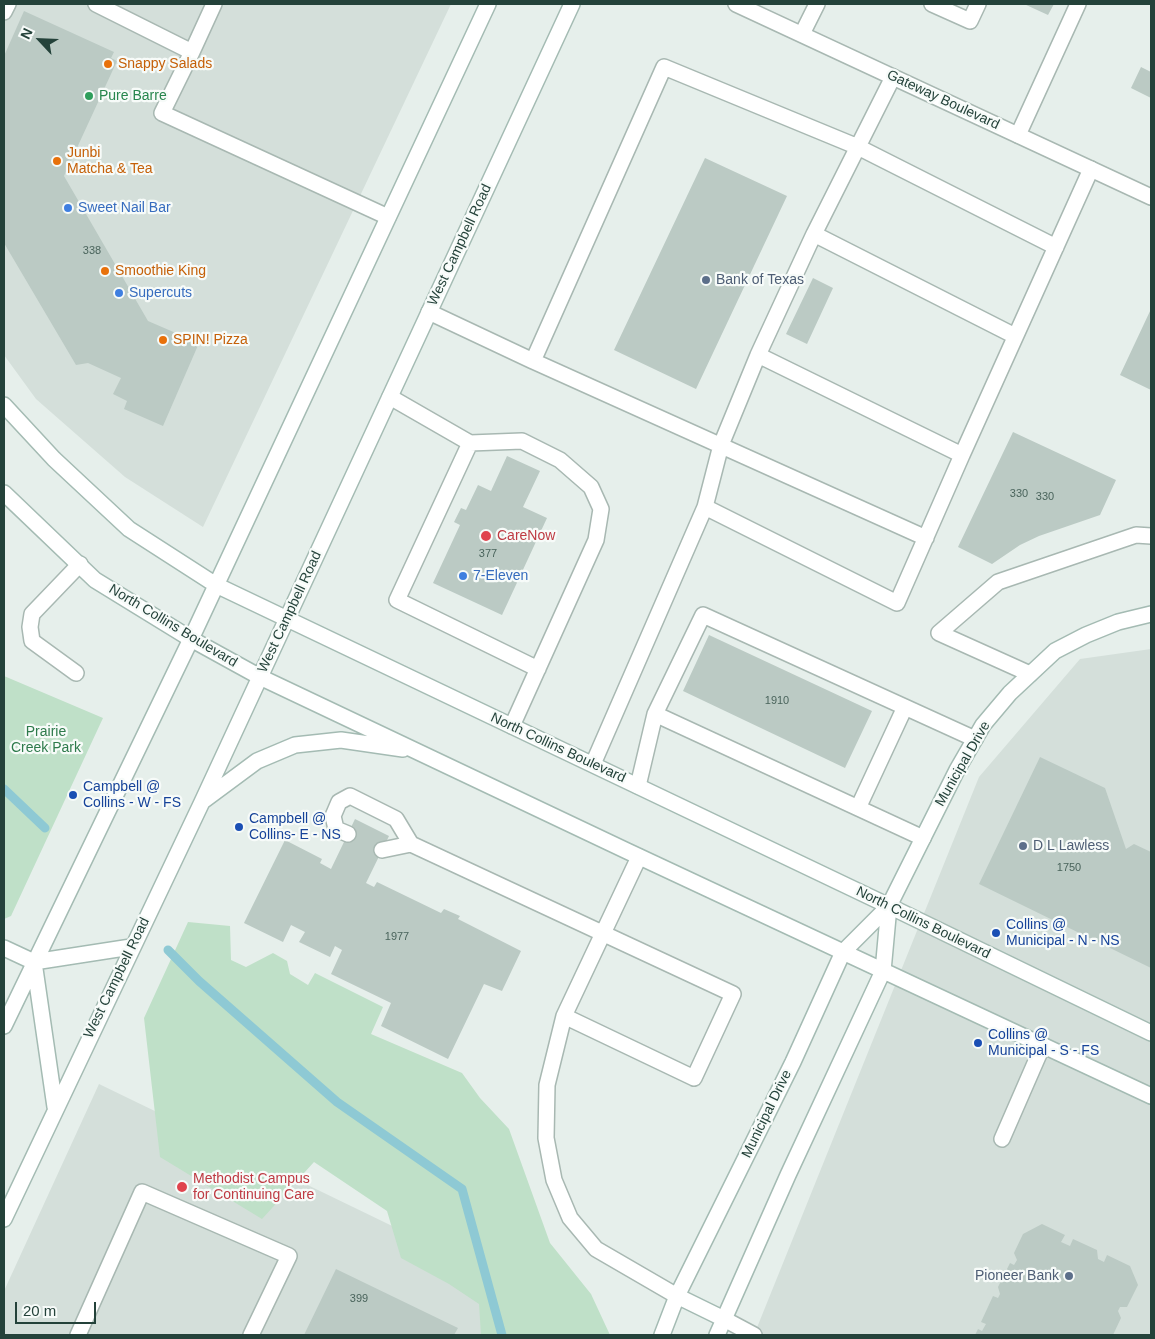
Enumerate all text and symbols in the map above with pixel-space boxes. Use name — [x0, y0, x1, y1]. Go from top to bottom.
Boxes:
north arrow — [15, 15, 65, 65]
text: N — [17, 26, 36, 42]
place label: Snappy Salads — [118, 56, 212, 72]
marker: Snappy Salads — [102, 58, 114, 70]
street label: Gateway Boulevard — [884, 67, 1002, 133]
place label: Pure Barre — [99, 88, 167, 104]
marker: Pure Barre — [83, 90, 95, 102]
place label: Junbi Matcha & Tea — [67, 145, 153, 178]
marker: Junbi Matcha & Tea — [51, 155, 63, 167]
street label: West Campbell Road — [424, 182, 496, 308]
place label: Sweet Nail Bar — [78, 200, 171, 216]
marker: Sweet Nail Bar — [62, 202, 74, 214]
house number: 338 — [83, 244, 101, 258]
place label: Smoothie King — [115, 263, 206, 279]
marker: Smoothie King — [99, 265, 111, 277]
place label: Bank of Texas — [716, 272, 804, 288]
marker: Bank of Texas — [700, 274, 712, 286]
place label: Supercuts — [129, 285, 192, 301]
marker: Supercuts — [113, 287, 125, 299]
place label: SPIN! Pizza — [173, 332, 248, 348]
marker: SPIN! Pizza — [157, 334, 169, 346]
house number: 330 — [1010, 487, 1028, 501]
house number: 330 — [1036, 490, 1054, 504]
place label: CareNow — [497, 528, 555, 544]
marker: CareNow — [479, 529, 493, 543]
house number: 377 — [479, 547, 497, 561]
street label: West Campbell Road — [254, 549, 326, 675]
place label: 7-Eleven — [473, 568, 528, 584]
marker: 7-Eleven — [457, 570, 469, 582]
street label: North Collins Boulevard — [106, 581, 240, 671]
house number: 1910 — [765, 694, 789, 708]
street label: North Collins Boulevard — [488, 709, 628, 787]
street label: Municipal Drive — [932, 718, 994, 810]
park label: Prairie Creek Park — [11, 724, 81, 756]
place label: Campbell @ Collins - W - FS — [83, 779, 181, 812]
marker: Campbell @ Collins - W - FS — [67, 789, 79, 801]
place label: Campbell @ Collins- E - NS — [249, 811, 341, 844]
marker: Campbell @ Collins- E - NS — [233, 821, 245, 833]
place label: D L Lawless — [1033, 838, 1109, 854]
marker: D L Lawless — [1017, 840, 1029, 852]
house number: 1750 — [1057, 861, 1081, 875]
street label: North Collins Boulevard — [853, 883, 993, 963]
street label: West Campbell Road — [81, 915, 153, 1041]
place label: Collins @ Municipal - N - NS — [1006, 917, 1120, 950]
marker: Collins @ Municipal - N - NS — [990, 927, 1002, 939]
house number: 1977 — [385, 930, 409, 944]
place label: Collins @ Municipal - S - FS — [988, 1027, 1099, 1060]
marker: Collins @ Municipal - S - FS — [972, 1037, 984, 1049]
street label: Municipal Drive — [738, 1067, 796, 1161]
place label: Methodist Campus for Continuing Care — [193, 1171, 314, 1204]
marker: Methodist Campus for Continuing Care — [175, 1180, 189, 1194]
place label: Pioneer Bank — [975, 1268, 1059, 1284]
marker: Pioneer Bank — [1063, 1270, 1075, 1282]
scale bar — [18, 1292, 99, 1324]
house number: 399 — [350, 1292, 368, 1306]
text: 20 m — [23, 1302, 56, 1319]

